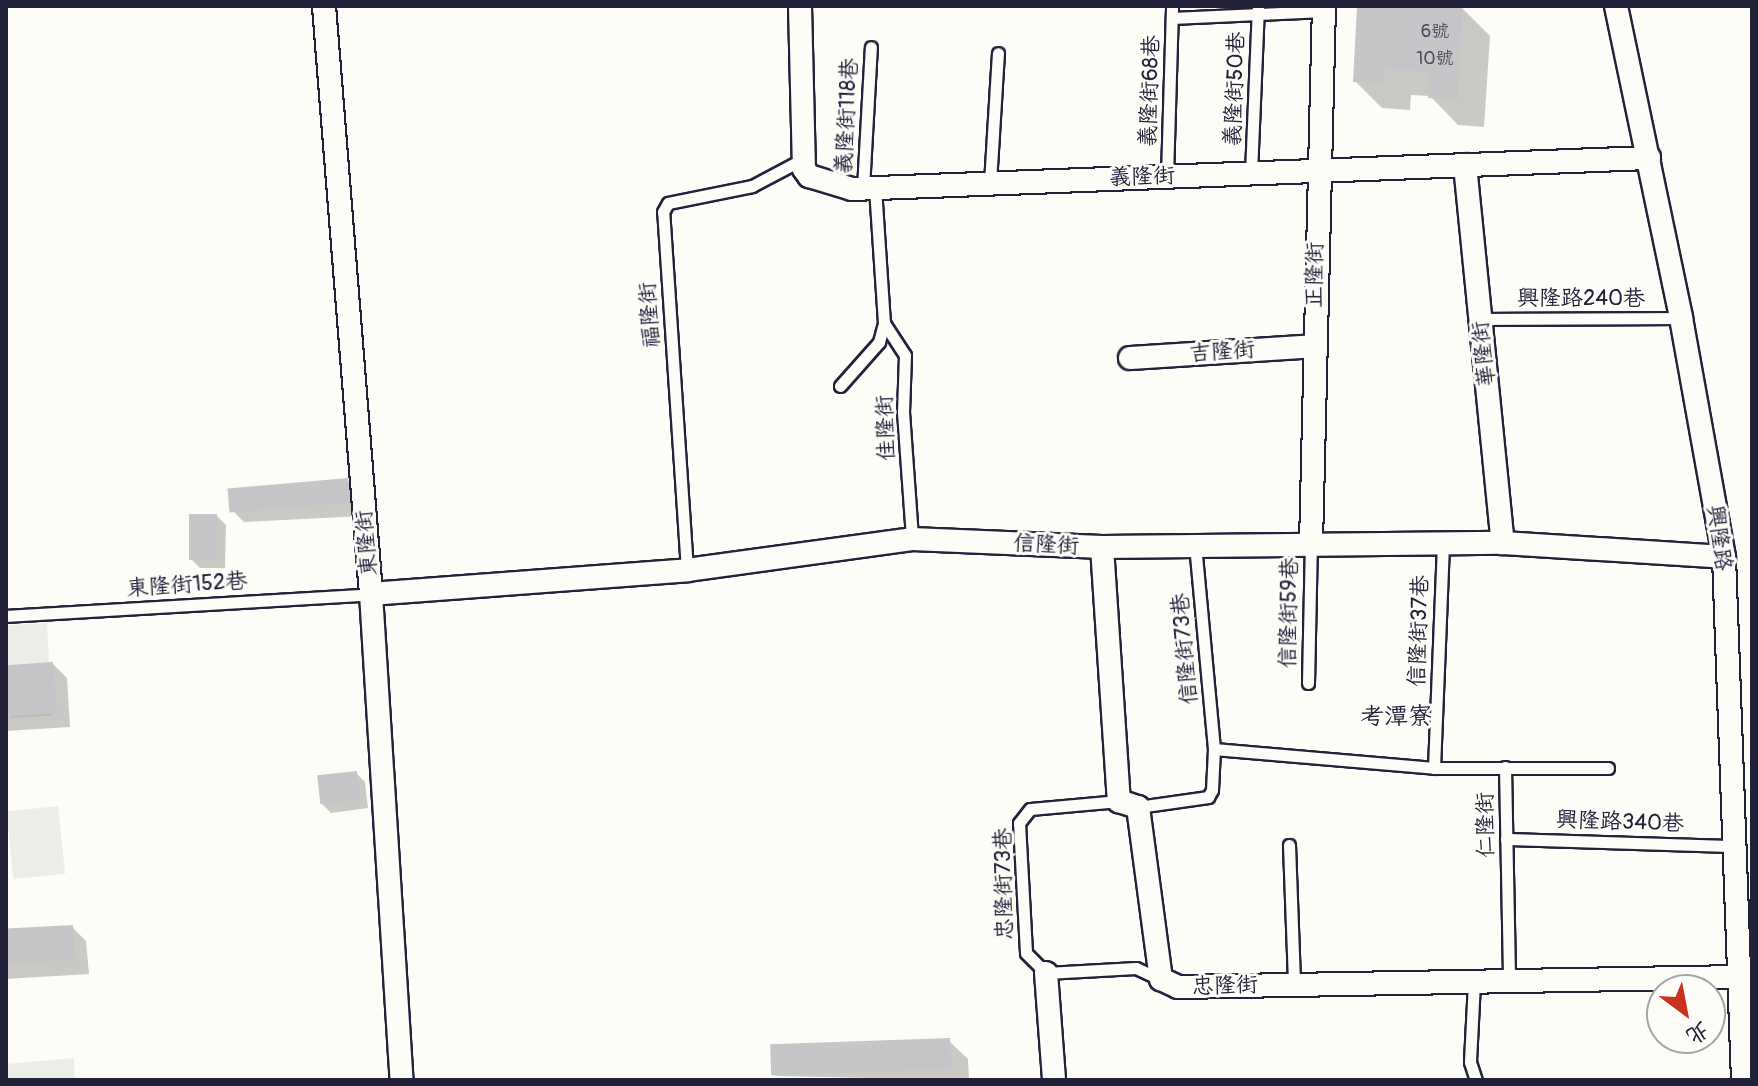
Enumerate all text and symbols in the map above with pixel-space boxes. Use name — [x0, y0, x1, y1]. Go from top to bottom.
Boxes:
house number: 6號 — [1421, 21, 1449, 43]
street label: 義隆街50巷 — [1220, 31, 1250, 147]
street label: 義隆街68巷 — [1135, 35, 1165, 147]
house number: 10號 — [1416, 48, 1454, 70]
street label: 義隆街118巷 — [831, 57, 863, 175]
street label: 義隆街 — [1109, 163, 1175, 191]
street label: 正隆街 — [1301, 242, 1329, 308]
street label: 福隆街 — [635, 281, 665, 349]
street label: 興隆路240巷 — [1517, 286, 1645, 312]
street label: 華隆街 — [1467, 320, 1501, 388]
street label: 吉隆街 — [1188, 337, 1256, 367]
street label: 佳隆街 — [872, 395, 900, 461]
street label: 興隆路 — [1701, 503, 1737, 573]
street label: 東隆街 — [351, 509, 383, 577]
street label: 信隆街 — [1012, 530, 1080, 560]
street label: 信隆街59巷 — [1275, 557, 1303, 669]
street label: 東隆街152巷 — [126, 568, 248, 602]
street label: 信隆街37巷 — [1404, 575, 1434, 687]
street label: 信隆街73巷 — [1167, 592, 1203, 706]
district label: 考潭寮 — [1360, 703, 1432, 731]
street label: 仁隆街 — [1472, 792, 1500, 858]
street label: 興隆路340巷 — [1556, 807, 1684, 837]
street label: 忠隆街73巷 — [990, 828, 1018, 940]
street label: 忠隆街 — [1192, 972, 1258, 1000]
north arrow — [1646, 974, 1726, 1054]
text: 北 — [1681, 1015, 1714, 1050]

